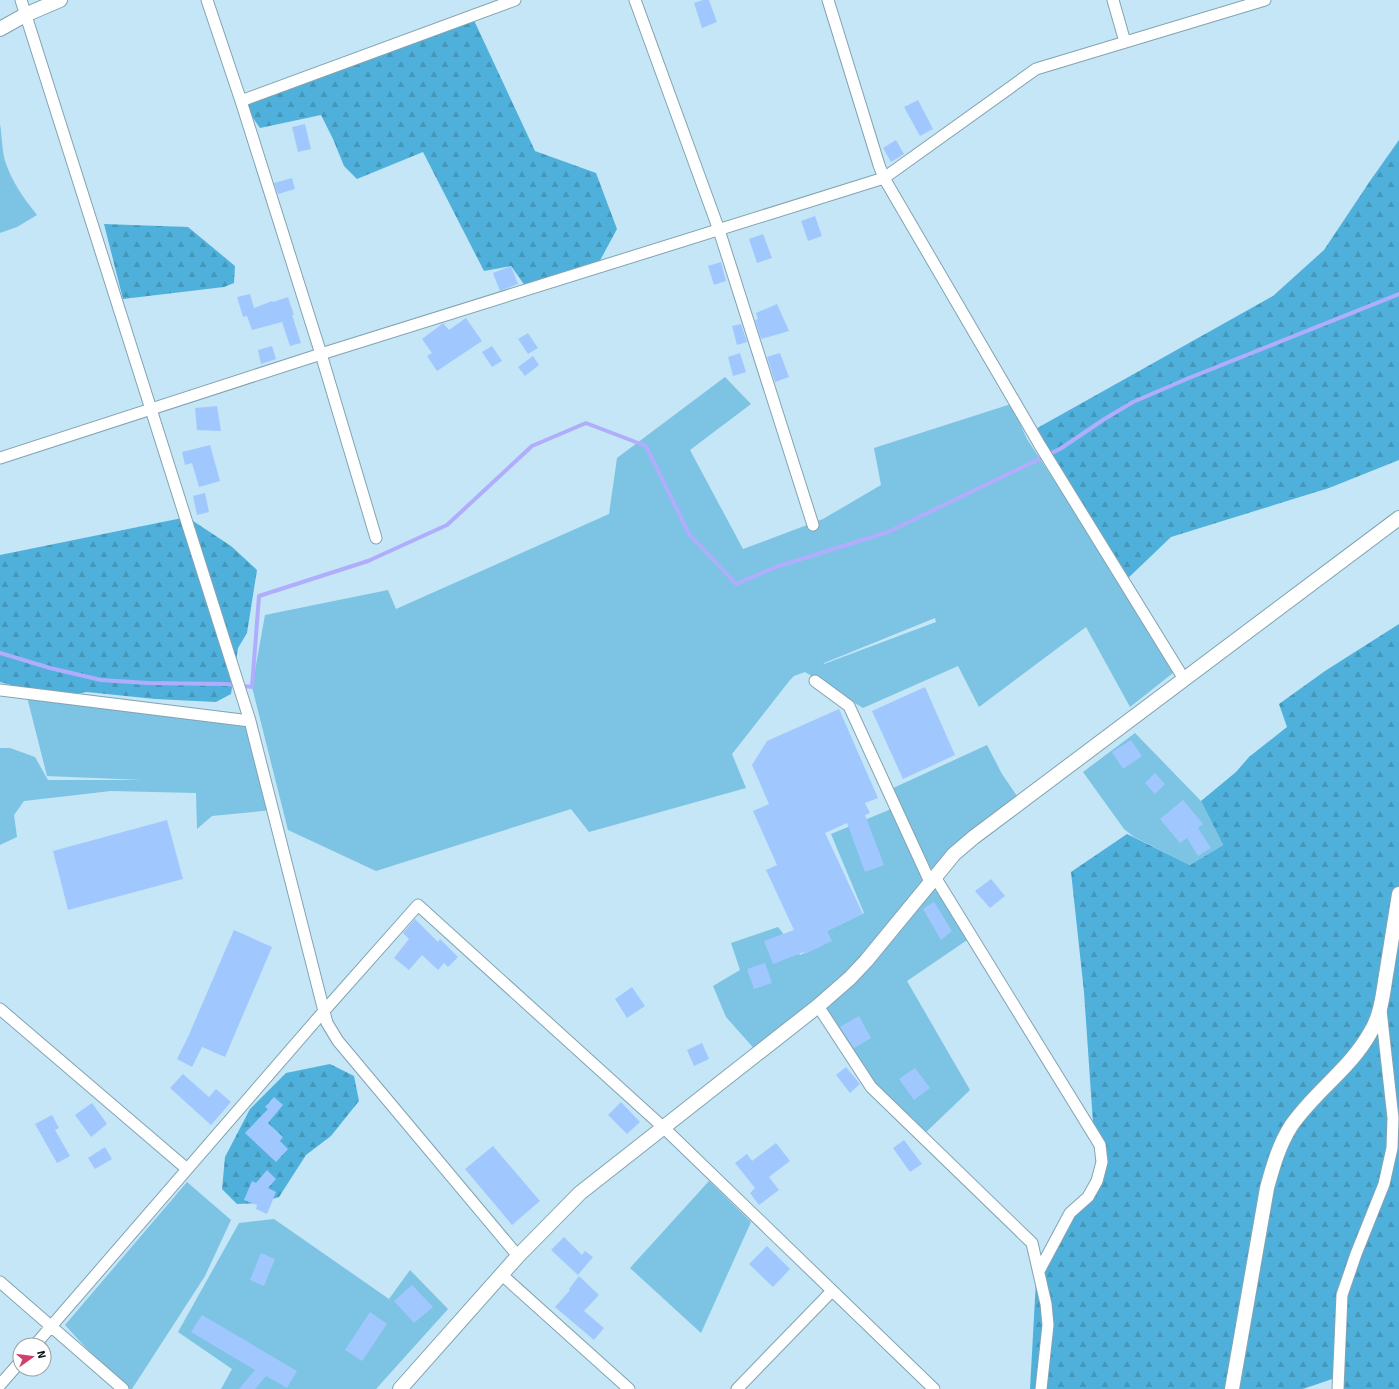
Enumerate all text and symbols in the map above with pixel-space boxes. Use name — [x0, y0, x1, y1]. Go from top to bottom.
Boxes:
north arrow — [12, 1337, 52, 1377]
text: N — [34, 1349, 48, 1360]

